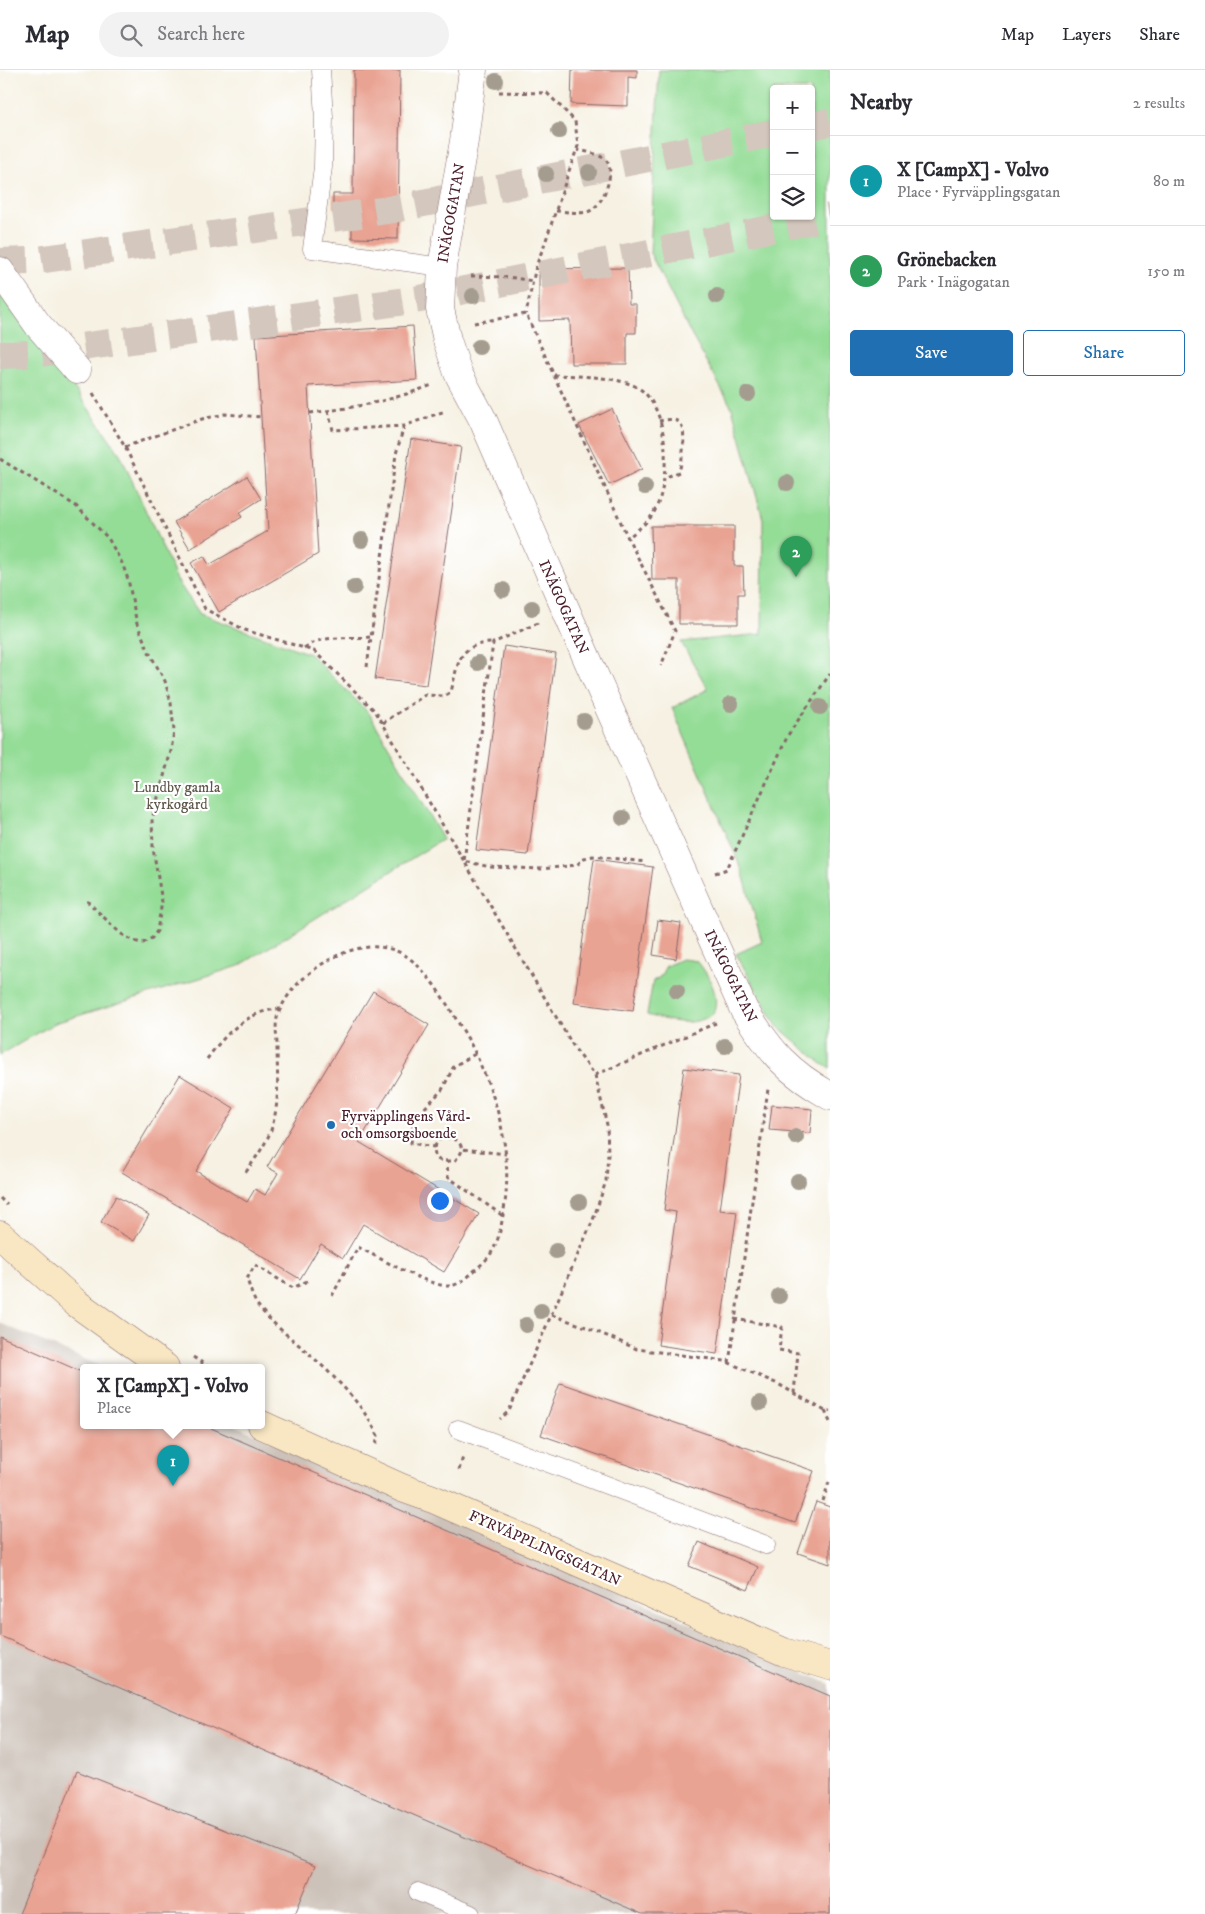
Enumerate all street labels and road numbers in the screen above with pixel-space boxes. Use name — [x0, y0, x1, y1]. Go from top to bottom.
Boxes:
street label: INÄGOGATAN — [433, 162, 470, 265]
street label: INÄGOGATAN — [534, 557, 593, 657]
street label: INÄGOGATAN — [700, 927, 761, 1026]
street label: FYRVÄPPLINGSGATAN — [466, 1506, 624, 1591]

